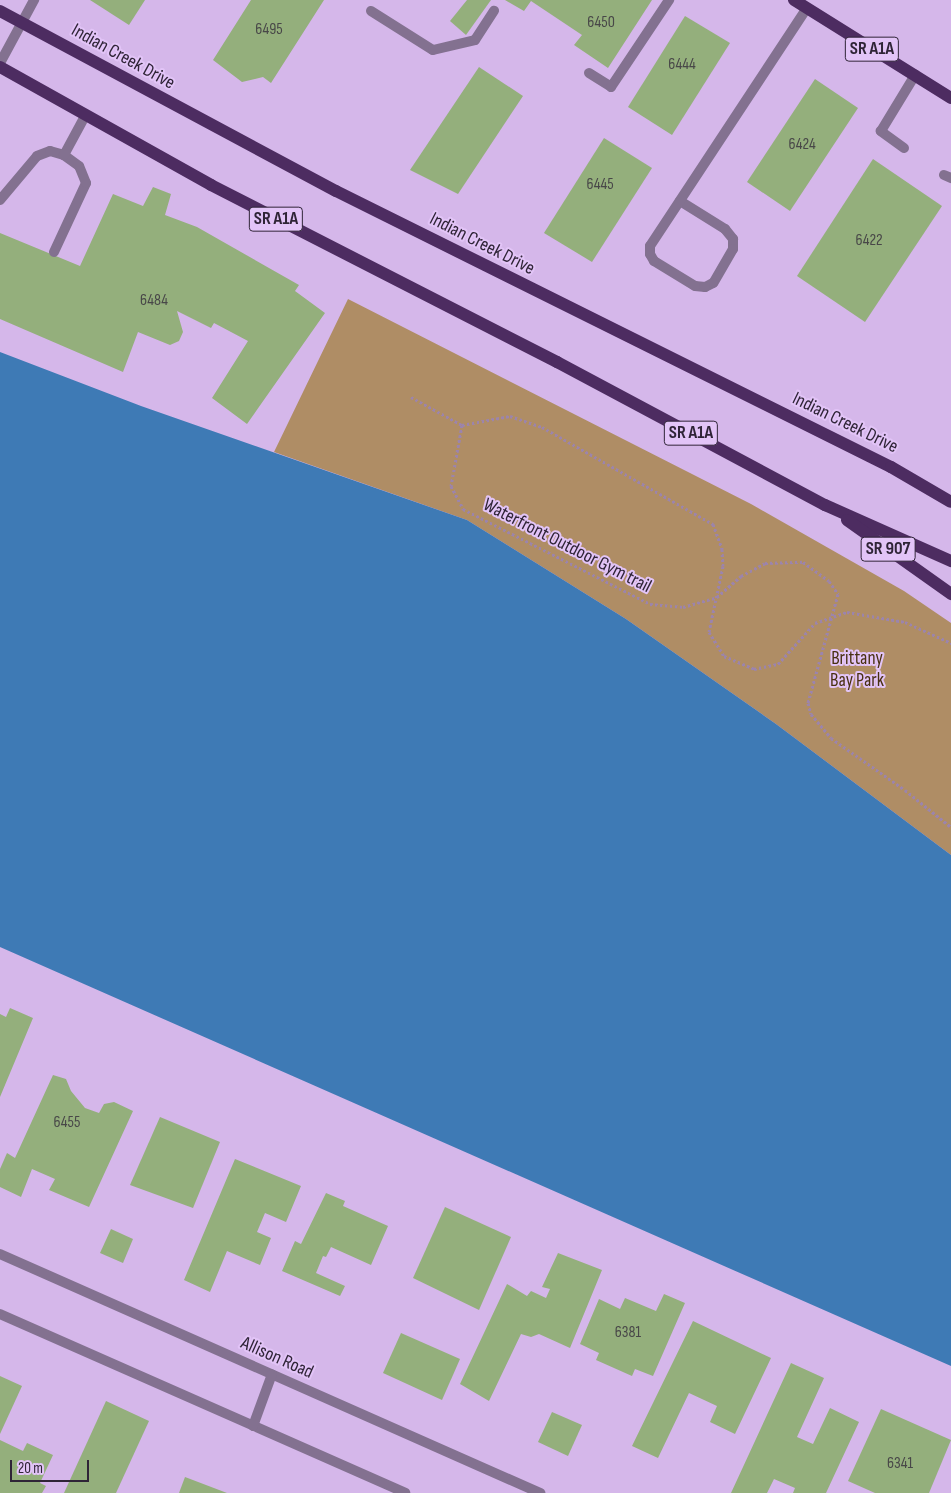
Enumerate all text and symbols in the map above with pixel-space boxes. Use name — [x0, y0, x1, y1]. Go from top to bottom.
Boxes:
house number: 6450 — [587, 13, 615, 33]
street label: Indian Creek Drive — [67, 19, 179, 95]
house number: 6495 — [255, 20, 283, 40]
road number: SR A1A — [844, 34, 900, 64]
house number: 6444 — [668, 55, 696, 75]
house number: 6424 — [788, 135, 816, 155]
house number: 6445 — [586, 175, 614, 195]
road number: SR A1A — [248, 203, 304, 234]
street label: Indian Creek Drive — [426, 208, 538, 280]
house number: 6422 — [855, 231, 883, 251]
house number: 6484 — [140, 291, 168, 311]
street label: Indian Creek Drive — [788, 388, 902, 458]
road number: SR A1A — [664, 418, 718, 448]
street label: Waterfront Outdoor Gym trail — [479, 494, 655, 598]
road number: SR 907 — [860, 534, 916, 564]
park label: Brittany Bay Park — [830, 648, 884, 692]
house number: 6455 — [54, 1113, 80, 1133]
house number: 6381 — [615, 1323, 641, 1343]
street label: Allison Road — [237, 1332, 317, 1384]
scale bar — [12, 1450, 91, 1482]
house number: 6341 — [887, 1454, 913, 1474]
text: 20 m — [18, 1459, 43, 1478]

